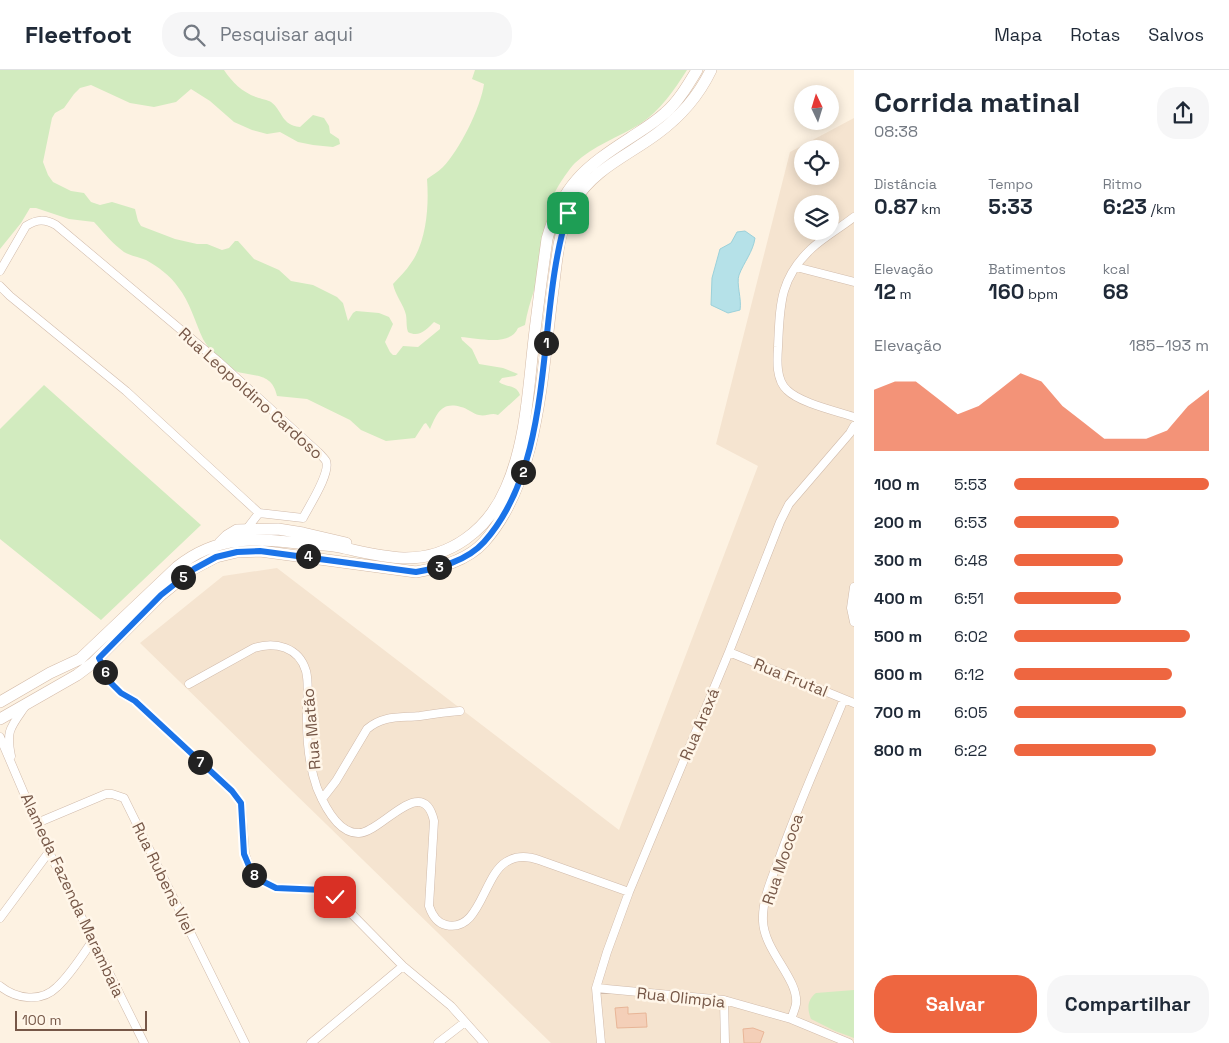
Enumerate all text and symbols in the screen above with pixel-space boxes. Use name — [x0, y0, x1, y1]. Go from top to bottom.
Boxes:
search box — [162, 12, 512, 57]
text: Fleetfoot — [25, 19, 132, 50]
icon: search — [180, 21, 208, 49]
text: Pesquisar aqui — [220, 22, 353, 47]
text: Mapa — [994, 23, 1042, 46]
text: Rotas — [1070, 23, 1120, 46]
text: Salvos — [1148, 23, 1204, 46]
text: Corrida matinal — [874, 84, 1080, 120]
north arrow — [794, 85, 839, 130]
map controls — [794, 85, 839, 240]
button: share — [1157, 87, 1209, 139]
text: 08:38 — [874, 121, 918, 142]
button: locate — [794, 140, 839, 185]
text: Distância — [874, 175, 937, 193]
text: Tempo — [988, 175, 1033, 193]
text: Ritmo — [1103, 175, 1142, 193]
pin — [547, 192, 589, 234]
text: 0.87 — [874, 193, 918, 220]
text: 5:33 — [988, 193, 1033, 220]
text: 6:23 — [1103, 193, 1147, 220]
button: layers — [794, 195, 839, 240]
icon: arrive — [554, 199, 582, 227]
text: km — [918, 200, 941, 218]
text: /km — [1147, 200, 1176, 218]
text: Elevação — [874, 260, 933, 278]
text: Batimentos — [988, 260, 1066, 278]
text: kcal — [1103, 260, 1130, 278]
text: 12 — [874, 278, 896, 305]
text: 160 — [988, 278, 1024, 305]
text: 68 — [1103, 278, 1128, 305]
text: m — [896, 285, 912, 303]
text: bpm — [1024, 285, 1058, 303]
street label: Rua Leopoldino Cardoso — [174, 323, 327, 464]
pin: 1 — [534, 330, 558, 356]
text: 1 — [543, 334, 550, 352]
text: Elevação — [874, 335, 942, 356]
text: 185–193 m — [1129, 335, 1209, 356]
pin: 2 — [510, 460, 536, 484]
text: 2 — [519, 463, 528, 481]
text: 100 m — [874, 474, 920, 495]
text: 5:53 — [954, 474, 987, 495]
text: 200 m — [874, 512, 922, 533]
text: 6:53 — [954, 512, 987, 533]
pin: 4 — [296, 544, 320, 568]
text: 4 — [304, 547, 313, 565]
text: 300 m — [874, 550, 922, 571]
text: 6:48 — [954, 550, 988, 571]
pin: 3 — [426, 554, 452, 580]
text: 3 — [435, 558, 444, 576]
pin: 5 — [170, 564, 196, 590]
text: 5 — [179, 568, 188, 586]
text: 400 m — [874, 588, 923, 609]
text: 6:51 — [954, 588, 984, 609]
text: 500 m — [874, 626, 922, 647]
text: 6:02 — [954, 626, 988, 647]
street label: Rua Frutal — [751, 653, 831, 702]
pin: 6 — [92, 660, 118, 684]
text: 6 — [101, 663, 110, 681]
text: 600 m — [874, 664, 922, 685]
text: 6:12 — [954, 664, 984, 685]
street label: Rua Araxá — [675, 685, 724, 764]
street label: Rua Matão — [297, 687, 326, 771]
text: 700 m — [874, 702, 921, 723]
text: 6:05 — [954, 702, 988, 723]
text: 800 m — [874, 740, 922, 761]
text: 6:22 — [954, 740, 987, 761]
pin: 7 — [188, 750, 212, 774]
text: 7 — [197, 753, 204, 771]
street label: Alameda Fazenda Marambaia — [16, 790, 129, 1001]
street label: Rua Mococa — [757, 811, 808, 908]
street label: Rua Rubens Viel — [127, 819, 200, 938]
pin: 8 — [242, 862, 266, 888]
text: 8 — [250, 866, 259, 884]
pin — [314, 876, 356, 918]
icon: check — [321, 883, 349, 911]
button: Salvar — [874, 975, 1037, 1033]
button: Compartilhar — [1047, 975, 1209, 1033]
street label: Rua Olimpia — [636, 982, 726, 1013]
scale bar — [15, 1008, 148, 1031]
text: 100 m — [22, 1011, 61, 1029]

